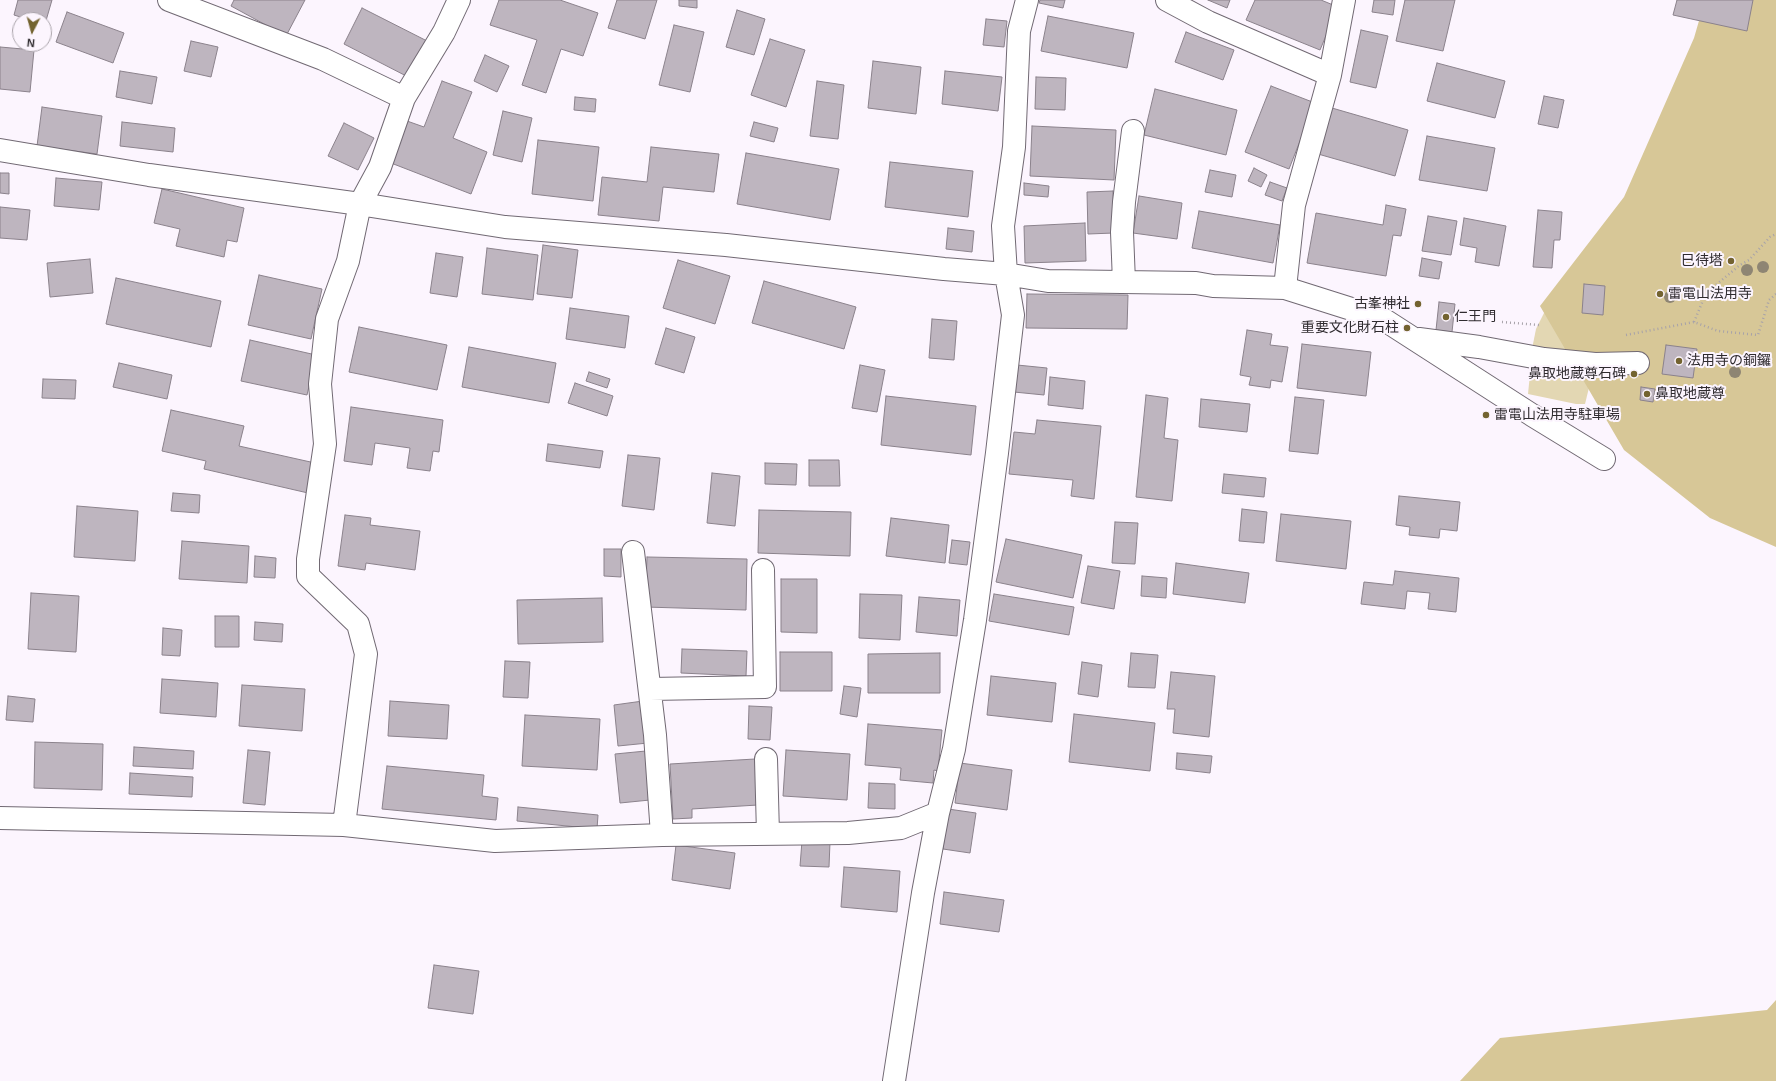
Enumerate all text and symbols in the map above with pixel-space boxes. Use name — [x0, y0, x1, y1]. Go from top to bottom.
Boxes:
north arrow — [12, 12, 52, 52]
text: N — [26, 37, 35, 49]
place label: 巳待塔 — [1681, 253, 1723, 269]
marker: 巳待塔 — [1726, 256, 1736, 266]
place label: 雷電山法用寺 — [1668, 286, 1752, 302]
marker: 雷電山法用寺 — [1655, 289, 1665, 299]
place label: 古峯神社 — [1354, 296, 1410, 312]
marker: 古峯神社 — [1413, 299, 1423, 309]
place label: 仁王門 — [1454, 309, 1496, 325]
marker: 仁王門 — [1441, 312, 1451, 322]
place label: 重要文化財石柱 — [1301, 320, 1399, 336]
marker: 重要文化財石柱 — [1402, 323, 1412, 333]
place label: 法用寺の銅鑼 — [1687, 353, 1771, 369]
marker: 法用寺の銅鑼 — [1674, 356, 1684, 366]
place label: 鼻取地蔵尊石碑 — [1528, 366, 1626, 382]
marker: 鼻取地蔵尊石碑 — [1629, 369, 1639, 379]
place label: 鼻取地蔵尊 — [1655, 386, 1725, 402]
marker: 鼻取地蔵尊 — [1642, 389, 1652, 399]
place label: 雷電山法用寺駐車場 — [1494, 407, 1620, 423]
marker: 雷電山法用寺駐車場 — [1481, 410, 1491, 420]

